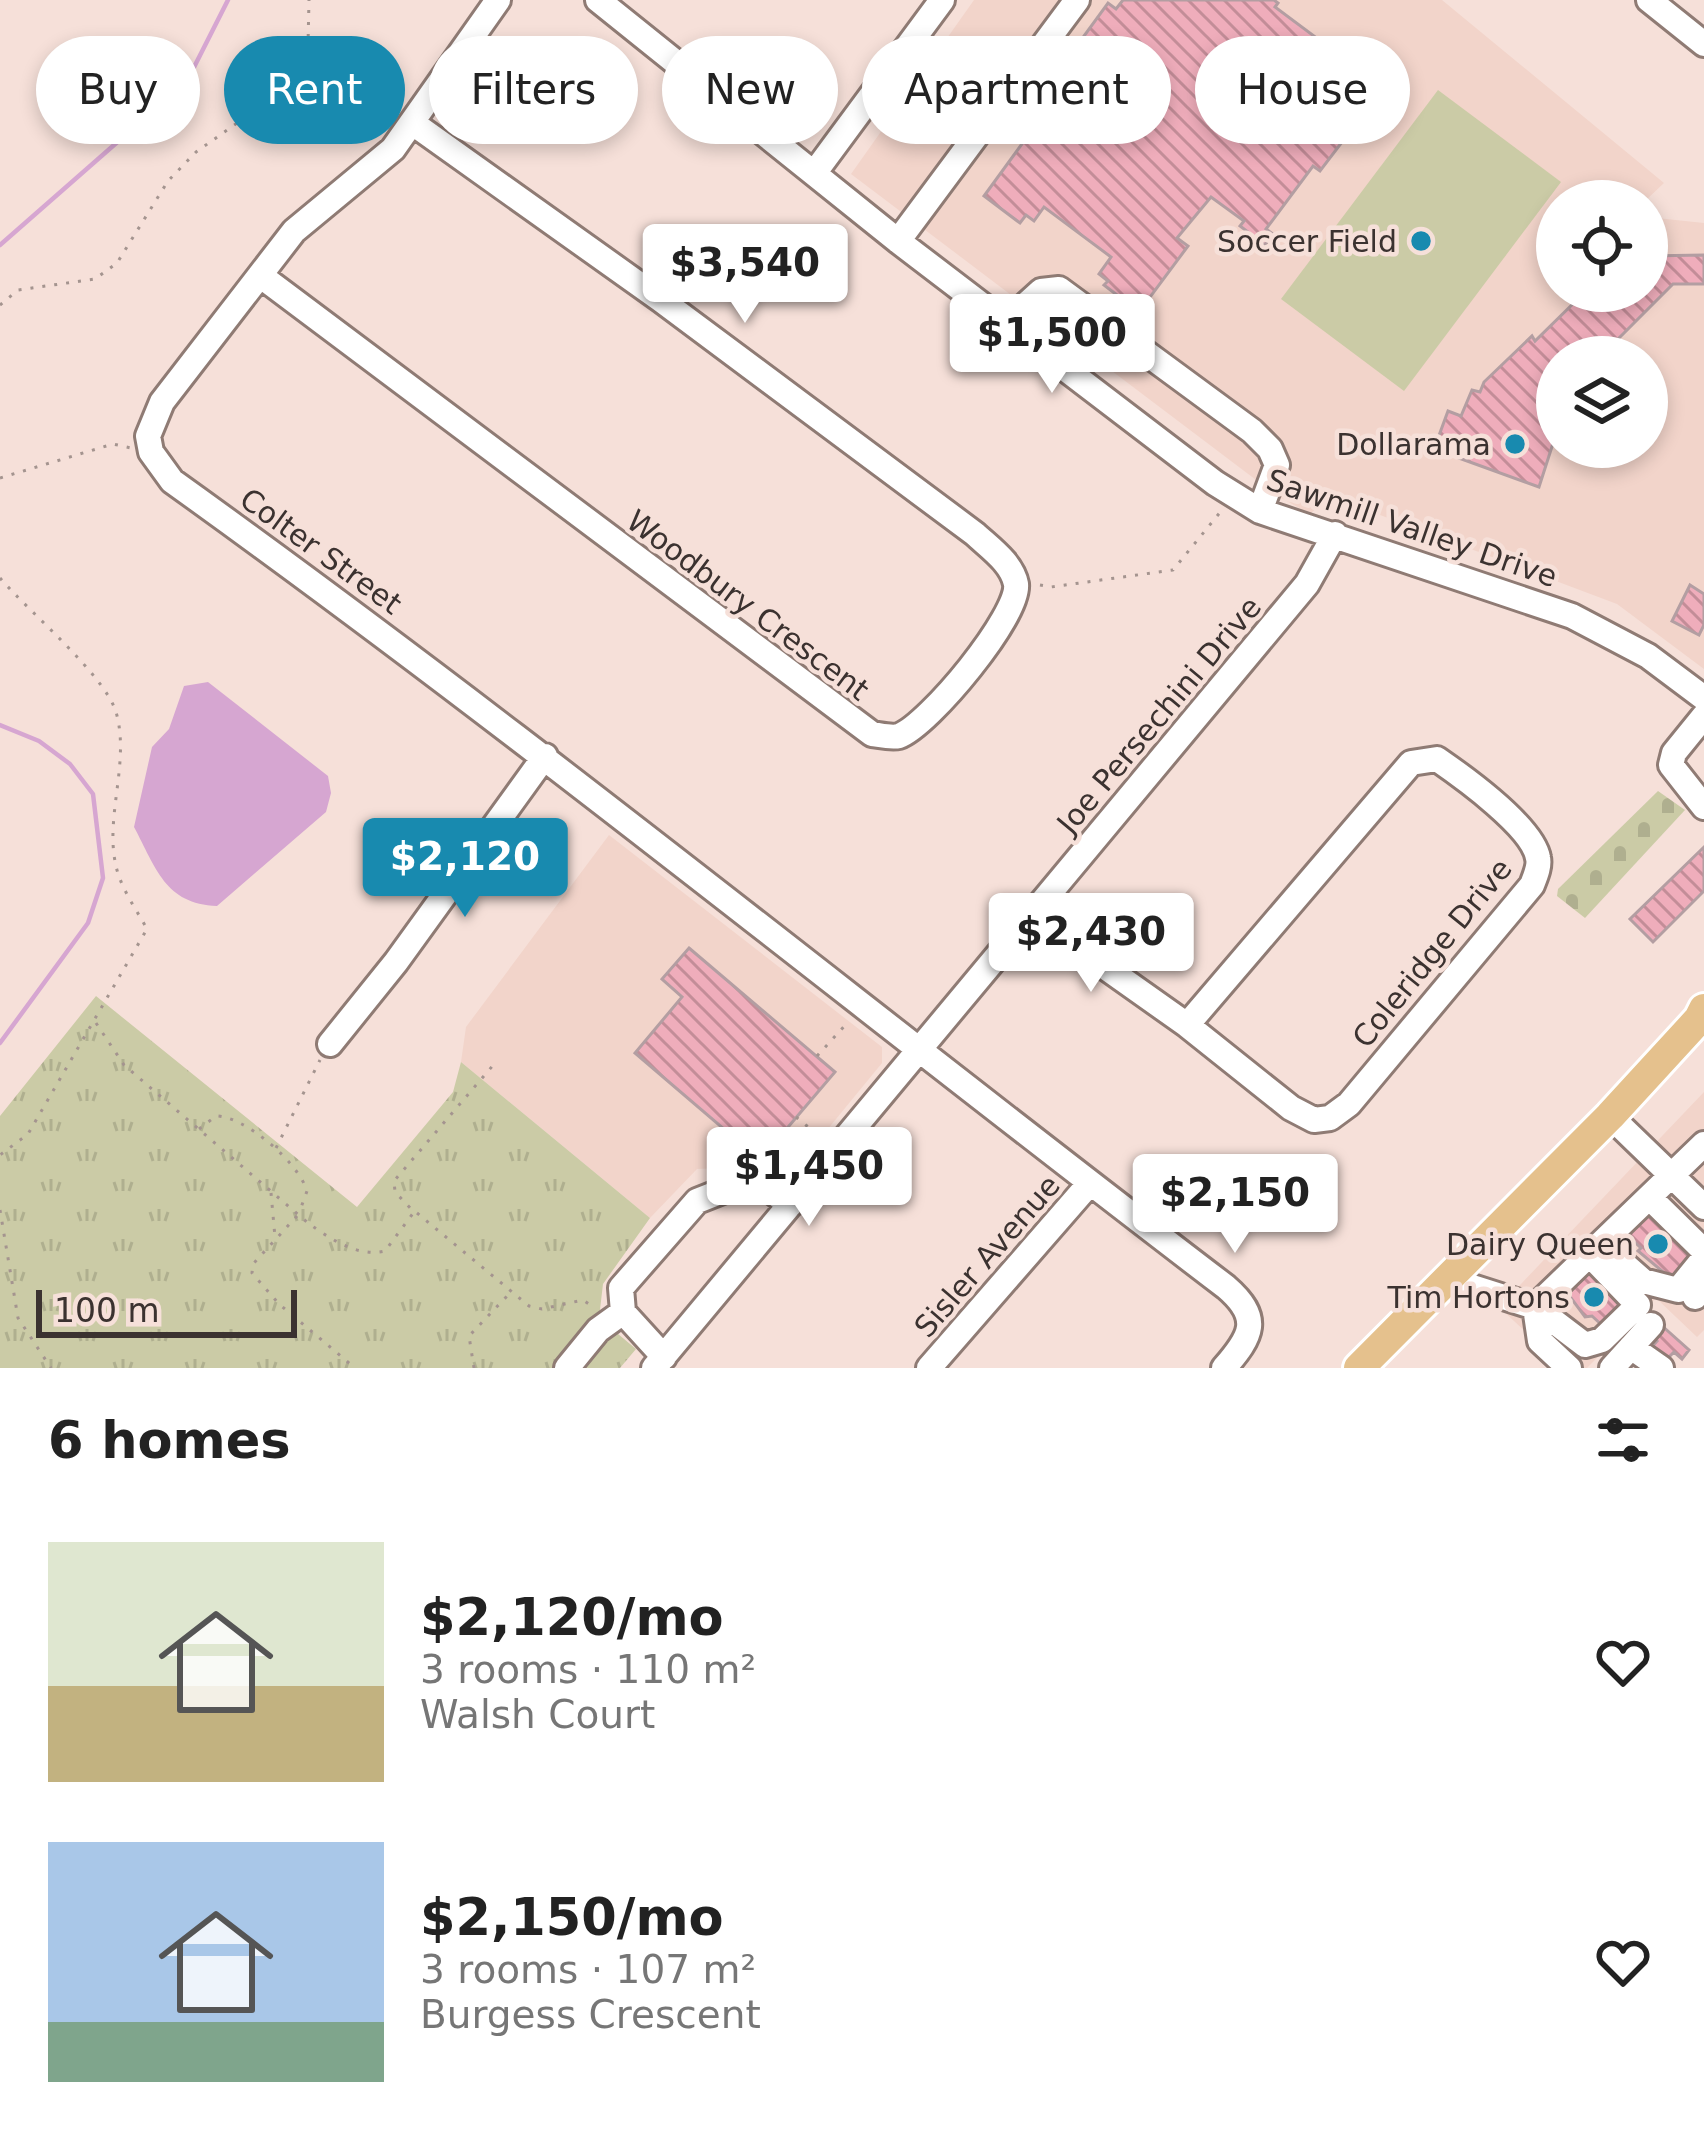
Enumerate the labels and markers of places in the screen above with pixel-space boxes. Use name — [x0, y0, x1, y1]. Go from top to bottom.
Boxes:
pin: $3,540 — [647, 224, 843, 326]
place label: Soccer Field — [1217, 224, 1397, 259]
marker: Soccer Field — [1408, 228, 1434, 254]
pin: $1,500 — [954, 294, 1150, 396]
place label: Dollarama — [1336, 427, 1491, 462]
marker: Dollarama — [1502, 431, 1528, 457]
pin: $2,120 — [367, 818, 563, 920]
pin: $2,430 — [993, 893, 1189, 995]
pin: $1,450 — [711, 1127, 907, 1229]
pin: $2,150 — [1137, 1154, 1333, 1256]
place label: Dairy Queen — [1446, 1227, 1634, 1262]
marker: Dairy Queen — [1645, 1231, 1671, 1257]
place label: Tim Hortons — [1386, 1280, 1570, 1315]
marker: Tim Hortons — [1581, 1284, 1607, 1310]

